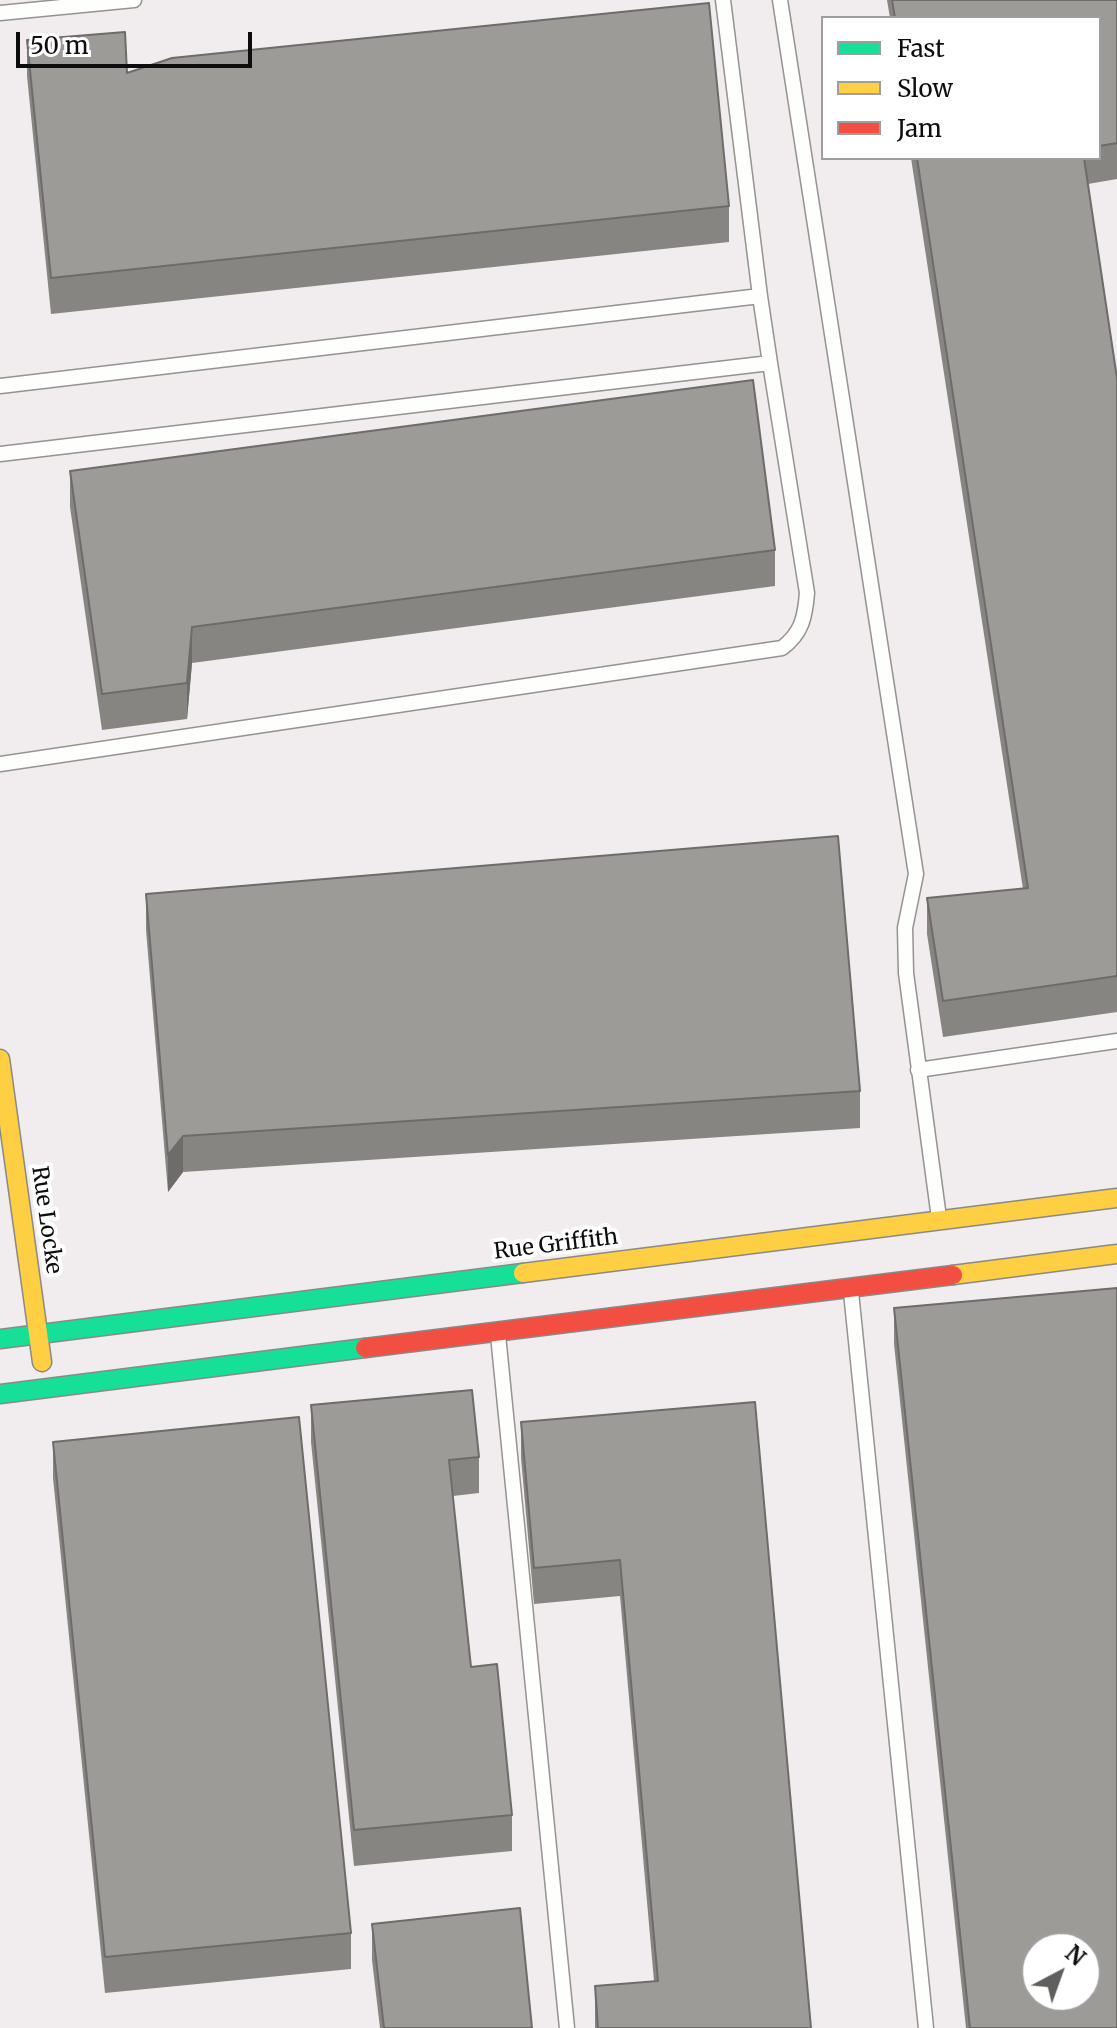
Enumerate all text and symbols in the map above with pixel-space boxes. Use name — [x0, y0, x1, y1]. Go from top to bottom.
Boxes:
scale bar — [20, 16, 256, 66]
legend — [821, 16, 1101, 160]
text: 50 m — [30, 30, 89, 61]
text: Fast — [897, 33, 945, 64]
text: Slow — [897, 73, 953, 104]
text: Jam — [897, 113, 942, 144]
street label: Rue Locke — [25, 1164, 67, 1276]
street label: Rue Griffith — [492, 1224, 620, 1266]
north arrow — [1021, 1932, 1101, 2012]
text: N — [1060, 1939, 1091, 1972]

